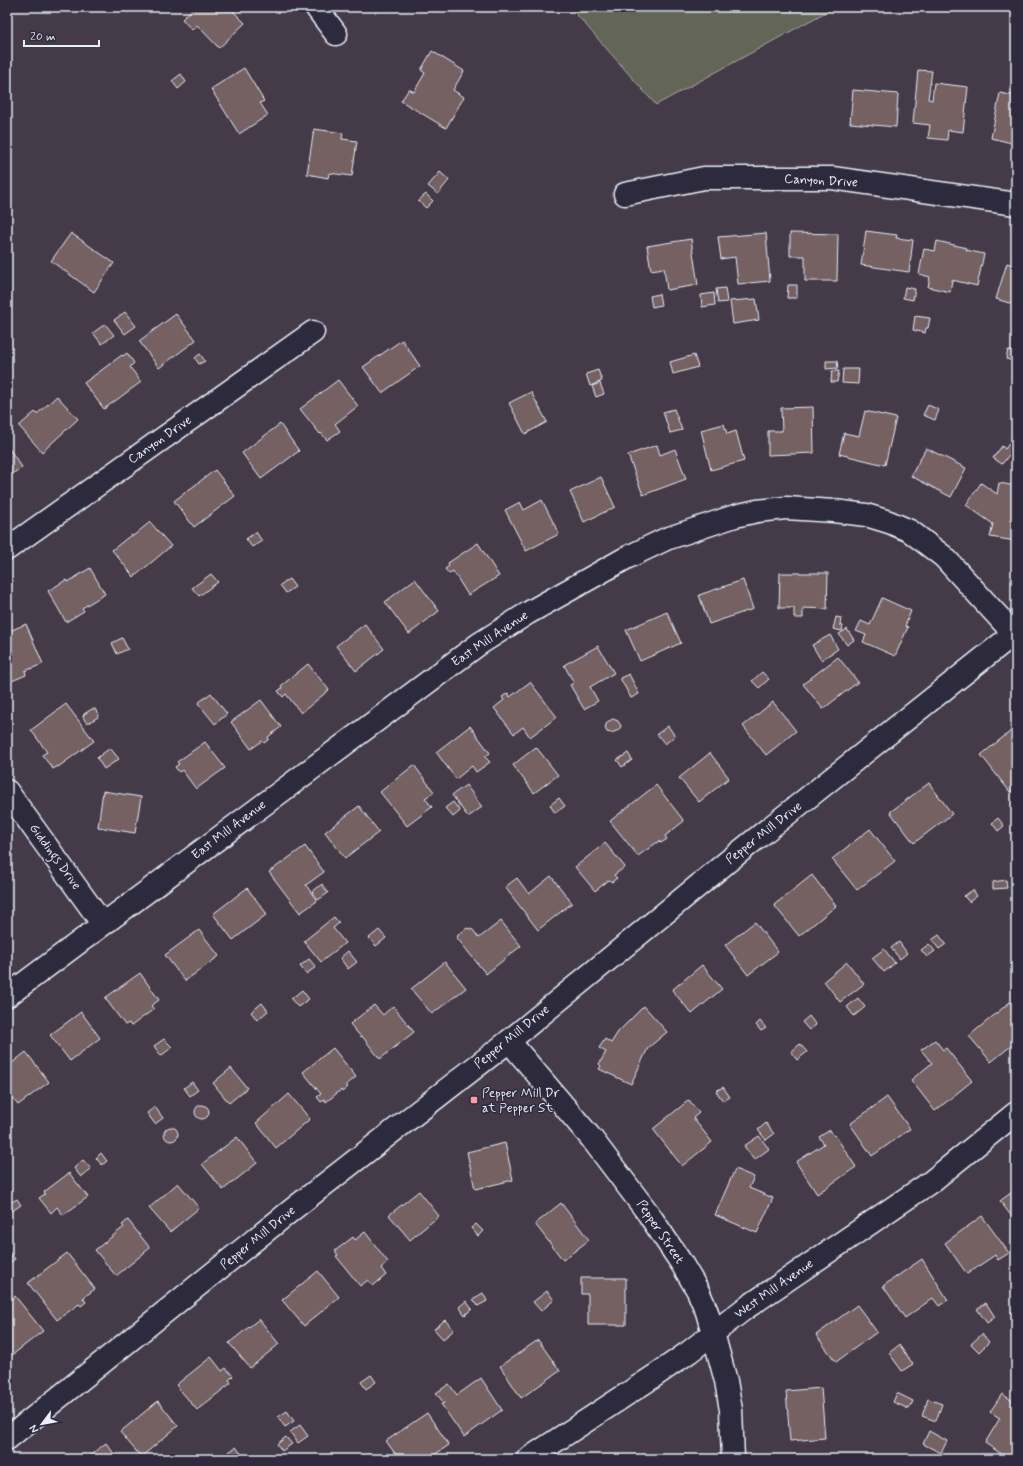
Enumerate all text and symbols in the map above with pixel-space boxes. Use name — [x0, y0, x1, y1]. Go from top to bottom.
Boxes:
scale bar — [24, 22, 99, 48]
text: 20 m — [30, 29, 56, 45]
street label: Canyon Drive — [784, 171, 858, 191]
street label: Canyon Drive — [125, 412, 195, 468]
street label: East Mill Avenue — [448, 607, 532, 671]
street label: East Mill Avenue — [188, 796, 270, 864]
street label: Pepper Mill Drive — [722, 798, 806, 868]
street label: Giddings Drive — [24, 821, 85, 895]
street label: Pepper Mill Drive — [471, 1001, 553, 1073]
place label: Pepper Mill Dr at Pepper St — [482, 1085, 561, 1117]
marker: Pepper Mill Dr at Pepper St — [469, 1095, 479, 1105]
street label: Pepper Street — [632, 1197, 688, 1267]
street label: Pepper Mill Drive — [217, 1202, 299, 1274]
street label: West Mill Avenue — [731, 1255, 817, 1323]
north arrow — [22, 1404, 62, 1444]
text: N — [26, 1422, 42, 1436]

